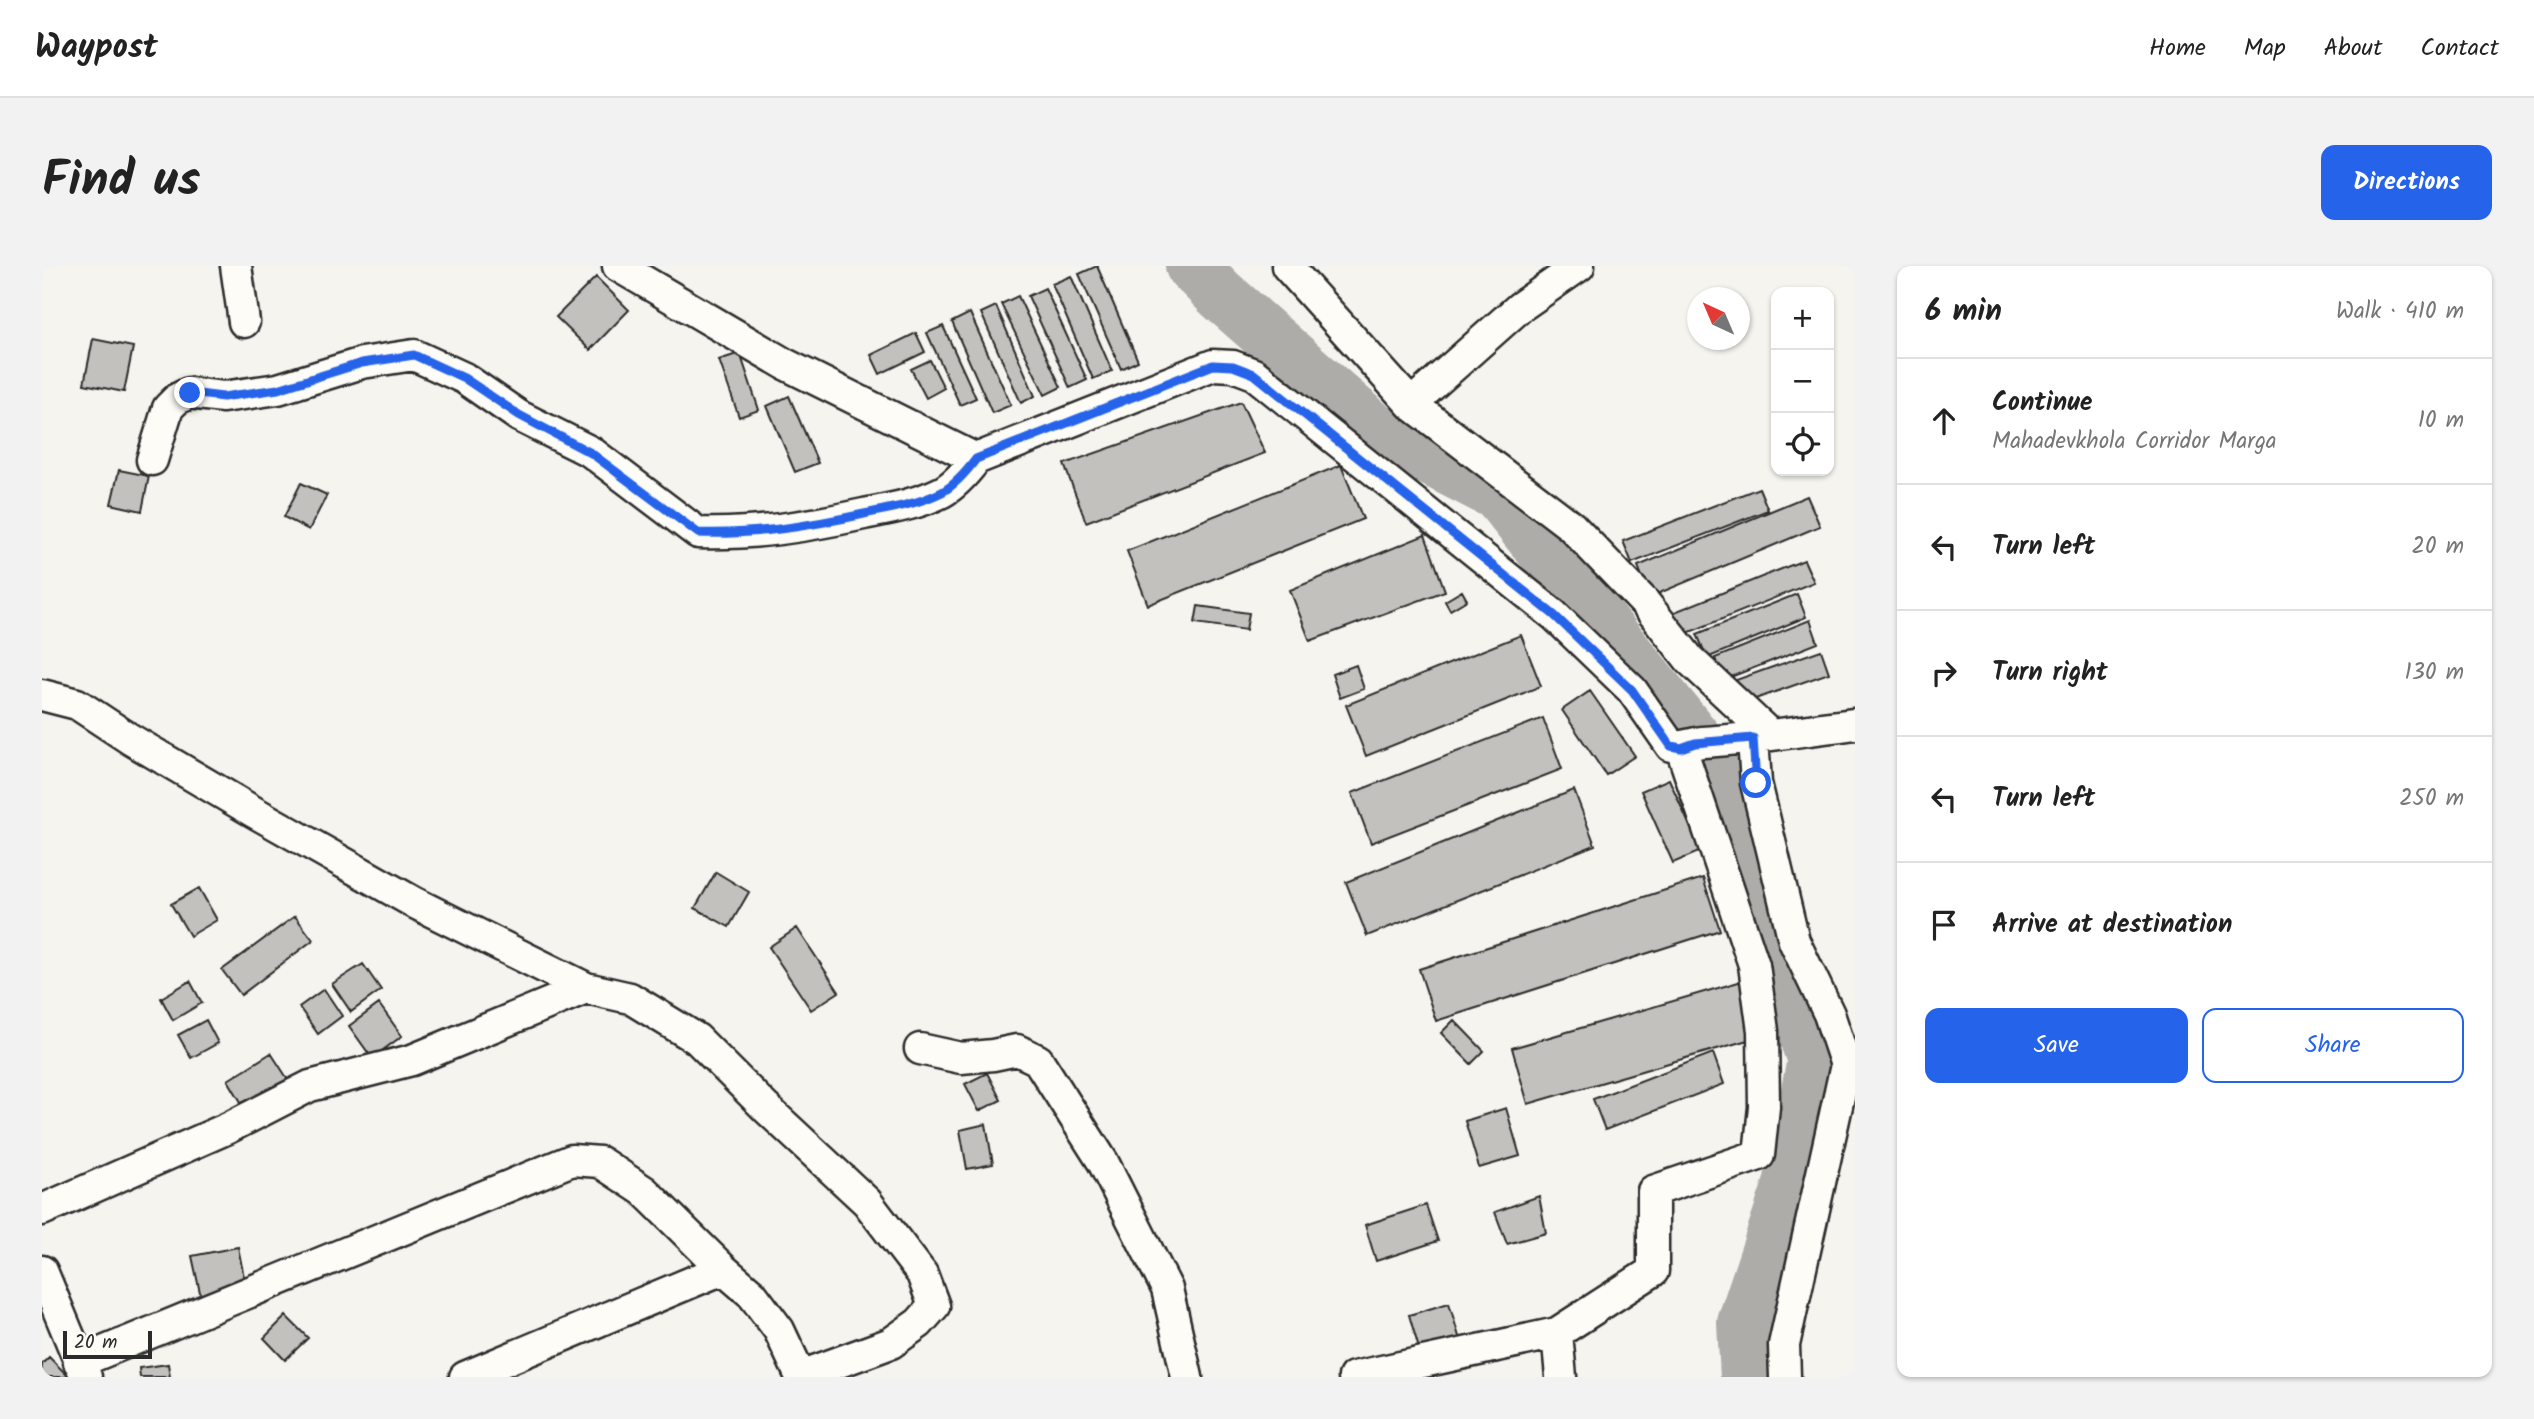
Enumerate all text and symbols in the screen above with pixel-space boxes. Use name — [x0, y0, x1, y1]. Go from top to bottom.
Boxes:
text: Waypost — [35, 22, 158, 75]
text: Home — [2149, 29, 2206, 68]
text: Map — [2244, 29, 2286, 68]
text: About — [2324, 29, 2382, 68]
text: Contact — [2420, 29, 2499, 68]
text: Find us — [42, 143, 200, 221]
button: Directions — [2321, 145, 2492, 220]
north arrow — [1687, 287, 1750, 350]
map controls — [1771, 287, 1834, 476]
button: + — [1771, 287, 1834, 350]
text: 6 min — [1925, 288, 2002, 336]
text: Walk · 410 m — [2336, 294, 2464, 330]
button: − — [1771, 350, 1834, 413]
route end — [174, 377, 205, 408]
text: Continue — [1992, 382, 2093, 424]
icon: ahead — [1925, 402, 1963, 440]
text: 10 m — [2418, 403, 2464, 439]
button: locate — [1771, 413, 1834, 476]
text: Mahadevkhola Corridor Marga — [1992, 424, 2277, 460]
text: Turn left — [1992, 526, 2095, 568]
icon: left — [1925, 528, 1963, 566]
text: 20 m — [2412, 529, 2464, 565]
text: Turn right — [1992, 652, 2108, 694]
icon: right — [1925, 654, 1963, 692]
text: 130 m — [2405, 655, 2464, 691]
route start — [1740, 767, 1771, 798]
text: Turn left — [1992, 778, 2095, 820]
icon: left — [1925, 780, 1963, 818]
text: 250 m — [2399, 781, 2464, 817]
text: Arrive at destination — [1992, 904, 2232, 946]
icon: arrive — [1925, 906, 1963, 944]
button: Save — [1925, 1008, 2188, 1083]
button: Share — [2202, 1008, 2464, 1083]
scale bar — [63, 1328, 152, 1360]
text: 20 m — [74, 1328, 117, 1358]

